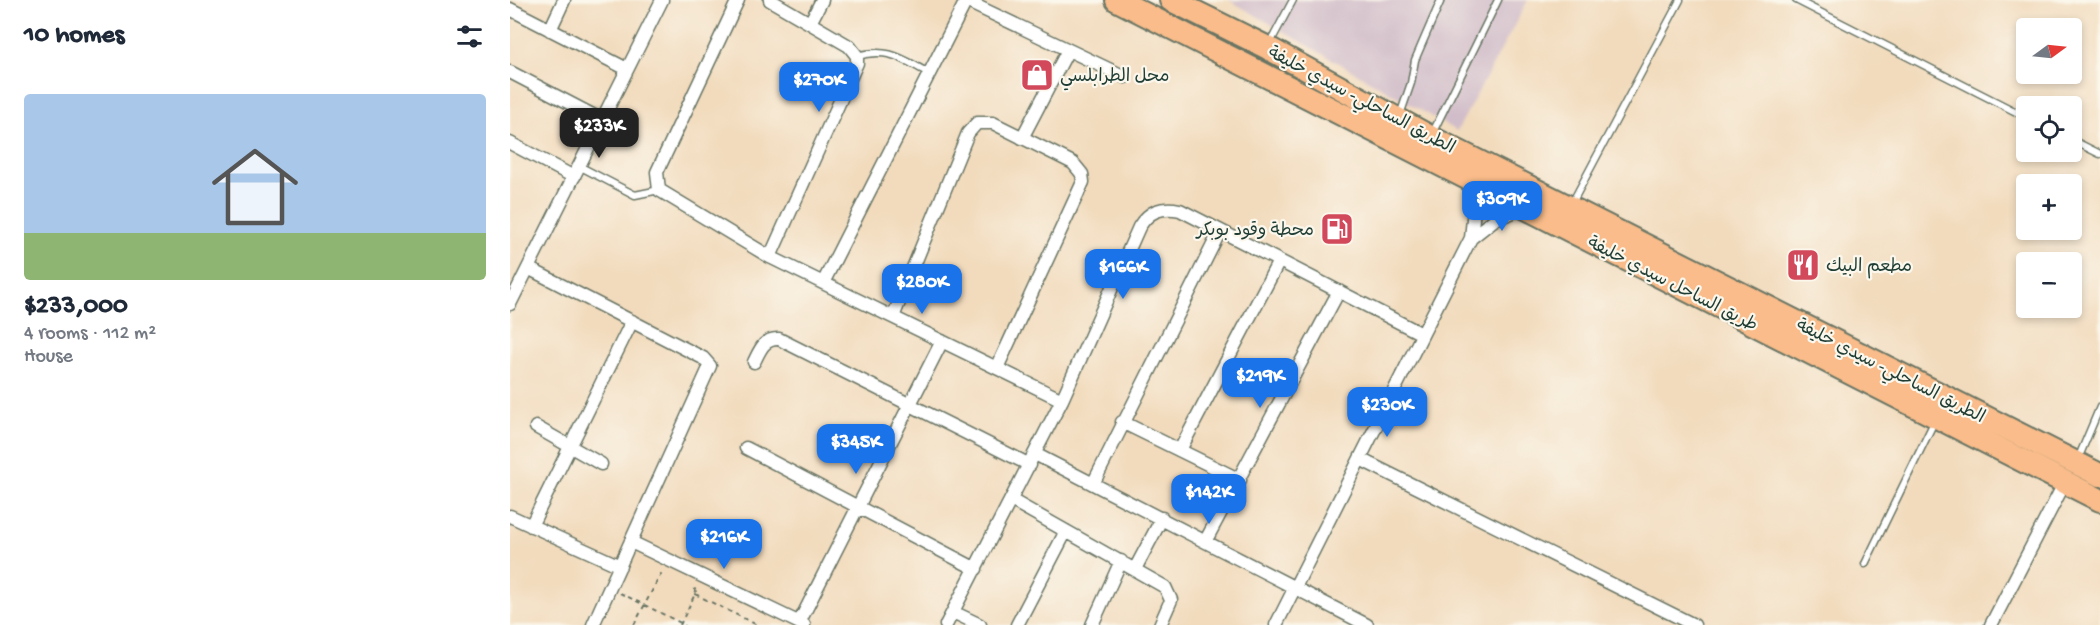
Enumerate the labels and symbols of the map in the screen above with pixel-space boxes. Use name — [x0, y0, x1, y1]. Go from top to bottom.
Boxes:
north arrow — [2016, 18, 2082, 84]
street label: الطريق الساحلي- سيدي خليفة — [1262, 43, 1458, 162]
shop icon: محل الطرابلسي — [1019, 57, 1055, 93]
pin: $270K — [777, 62, 861, 113]
place label: محل الطرابلسي — [1060, 67, 1169, 91]
pin: $233K — [557, 108, 641, 159]
pin: $309K — [1460, 181, 1544, 232]
fuel station icon: محطة وقود بوبكر — [1319, 211, 1355, 247]
place label: محطة وقود بوبكر — [1195, 221, 1314, 242]
street label: طريق الساحل سيدي خليفة — [1583, 233, 1761, 337]
restaurant icon: مطعم البيك — [1785, 247, 1821, 283]
pin: $166K — [1081, 249, 1165, 300]
place label: مطعم البيك — [1826, 257, 1912, 279]
pin: $280K — [880, 264, 964, 315]
street label: الطريق الساحلي- سيدي خليفة — [1791, 315, 1988, 432]
pin: $219K — [1218, 358, 1302, 409]
pin: $230K — [1345, 387, 1429, 438]
pin: $345K — [814, 424, 898, 475]
pin: $142K — [1167, 474, 1251, 525]
pin: $216K — [682, 519, 766, 570]

